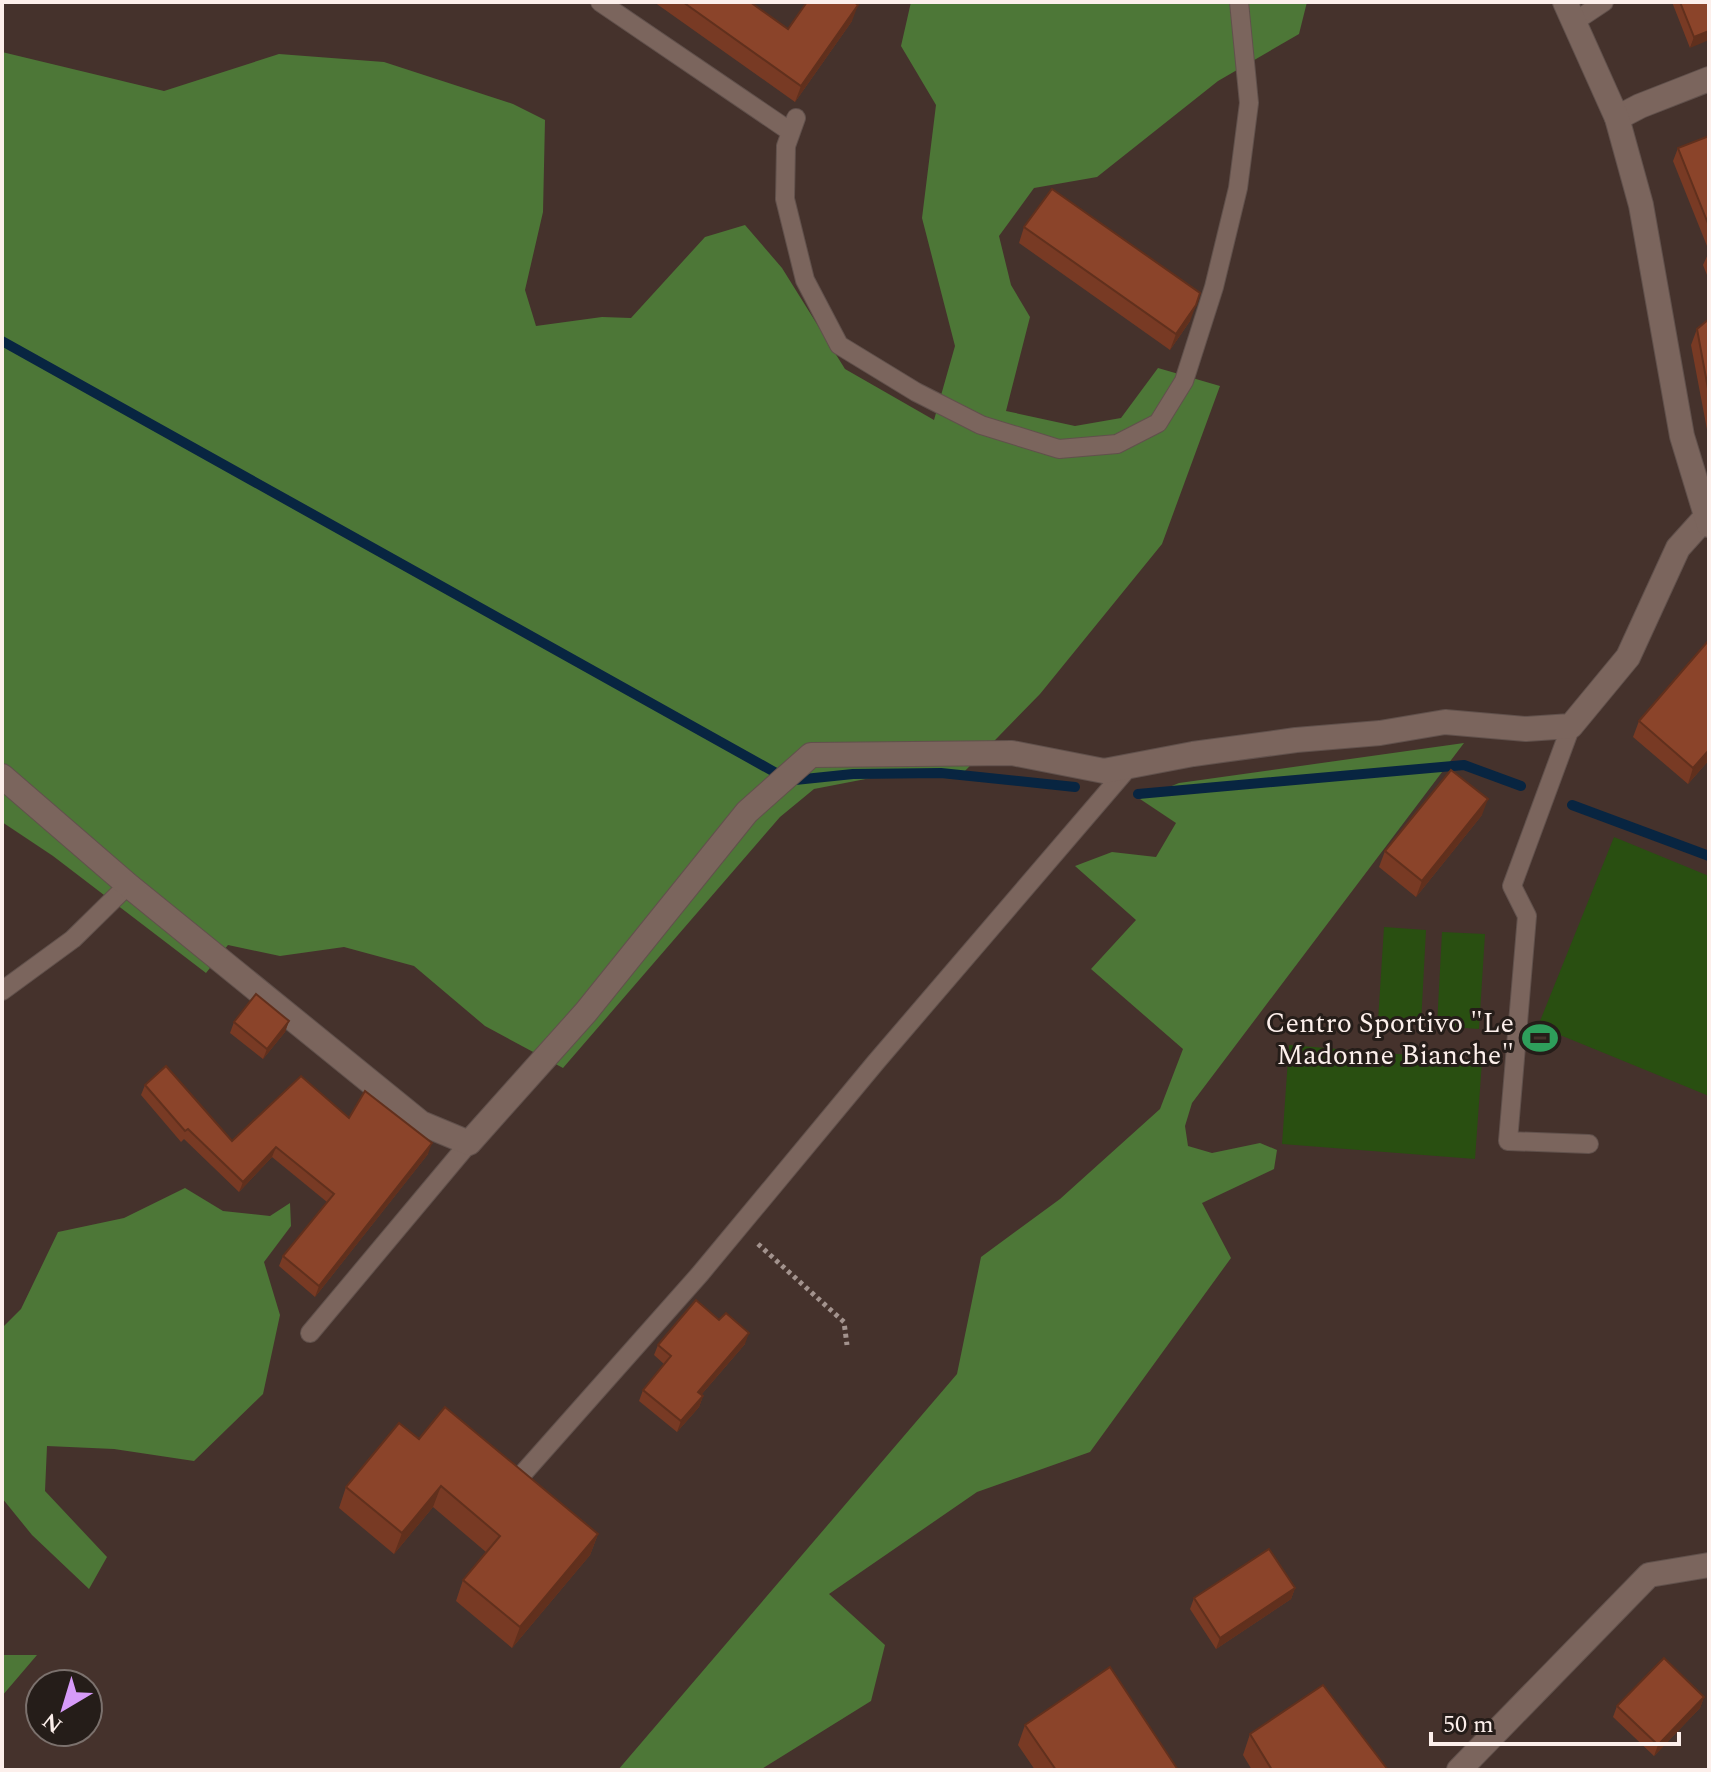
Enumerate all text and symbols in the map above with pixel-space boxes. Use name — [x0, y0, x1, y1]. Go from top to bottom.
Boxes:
place label: Centro Sportivo "Le Madonne Bianche" — [1265, 1002, 1514, 1077]
sports icon: Centro Sportivo "Le Madonne Bianche" — [1521, 1019, 1559, 1057]
north arrow — [24, 1668, 104, 1748]
scale bar — [1431, 1696, 1679, 1746]
text: N — [35, 1704, 70, 1741]
text: 50 m — [1443, 1707, 1494, 1743]

